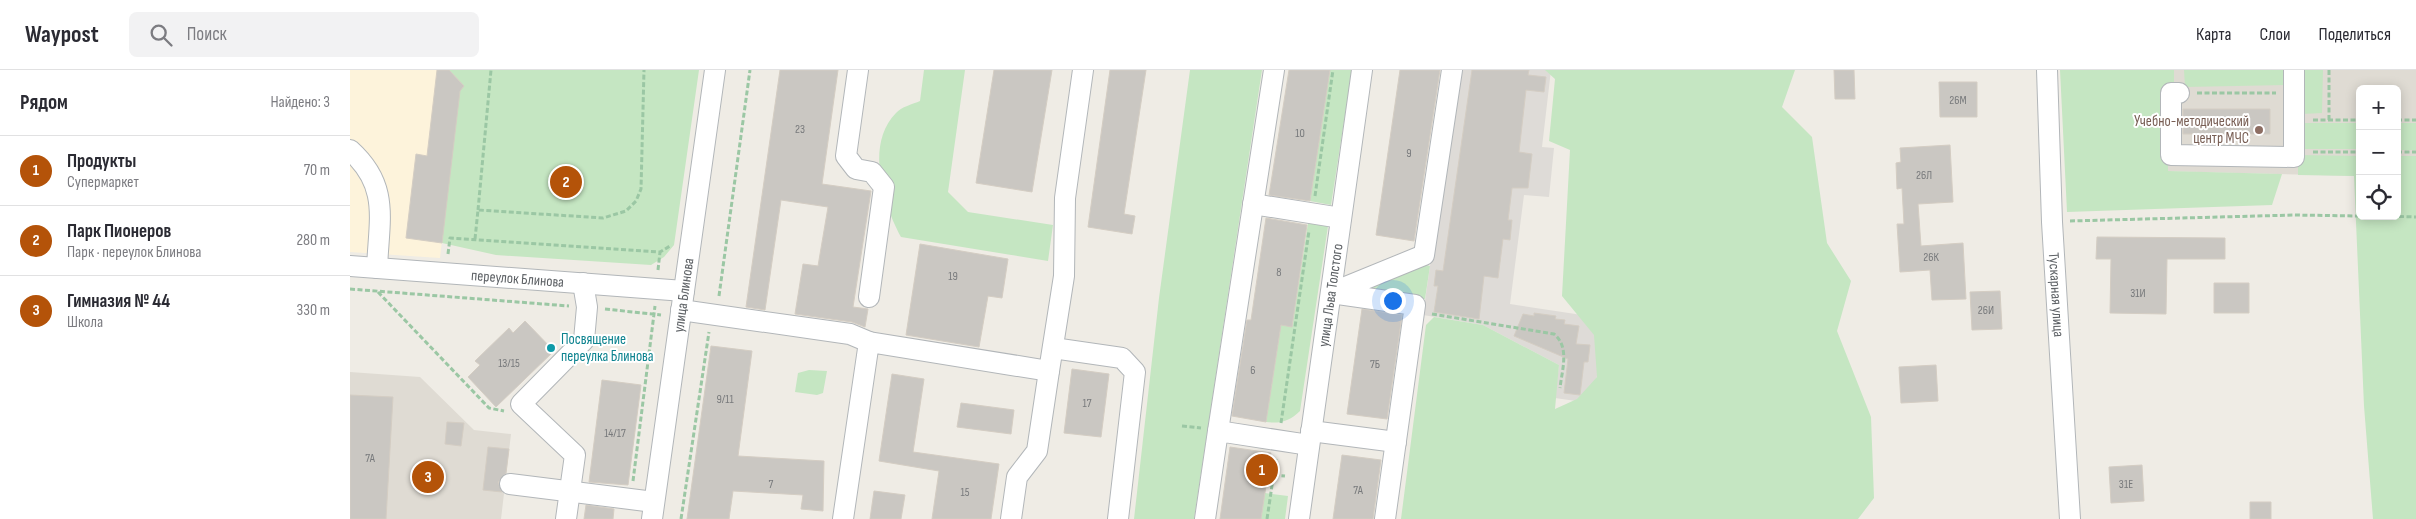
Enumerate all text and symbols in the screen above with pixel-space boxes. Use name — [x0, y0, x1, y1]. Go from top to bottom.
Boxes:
search box — [129, 12, 479, 57]
text: Waypost — [25, 20, 99, 49]
icon: search — [147, 21, 175, 49]
text: Поиск — [187, 23, 227, 46]
text: Карта — [2196, 24, 2232, 45]
text: Слои — [2260, 24, 2291, 45]
text: Поделиться — [2319, 24, 2391, 45]
map controls — [2356, 85, 2401, 220]
button: + — [2356, 85, 2401, 130]
text: Рядом — [20, 90, 68, 115]
text: Найдено: 3 — [270, 93, 330, 112]
house number: 26М — [1949, 93, 1967, 108]
place label: Учебно-методический центр МЧС — [2134, 112, 2249, 148]
house number: 23 — [795, 122, 805, 137]
marker: Учебно-методический центр МЧС — [2253, 124, 2265, 136]
house number: 10 — [1295, 126, 1305, 141]
button: − — [2356, 130, 2401, 175]
house number: 9 — [1406, 146, 1412, 161]
text: Продукты — [67, 150, 136, 173]
text: 1 — [33, 161, 39, 180]
text: 70 m — [304, 161, 330, 180]
pin: 2 — [550, 163, 582, 201]
house number: 26Л — [1916, 168, 1932, 183]
text: Супермаркет — [67, 173, 139, 192]
button: locate — [2356, 175, 2401, 220]
text: Парк Пионеров — [67, 220, 171, 243]
text: 2 — [32, 231, 40, 250]
text: 280 m — [296, 231, 330, 250]
street label: улица Льва Толстого — [1314, 242, 1347, 348]
text: Парк · переулок Блинова — [67, 243, 201, 262]
house number: 26К — [1923, 250, 1939, 265]
street label: Тускарная улица — [2044, 252, 2068, 338]
street label: улица Блинова — [669, 256, 698, 334]
house number: 8 — [1276, 265, 1282, 280]
street label: переулок Блинова — [470, 266, 565, 292]
house number: 19 — [948, 269, 958, 284]
house number: 31И — [2130, 286, 2146, 301]
your location — [1380, 288, 1406, 314]
text: Гимназия № 44 — [67, 290, 170, 313]
text: 3 — [32, 301, 40, 320]
text: 330 m — [297, 301, 330, 320]
house number: 26И — [1978, 303, 1994, 318]
text: Школа — [67, 313, 103, 332]
place label: Посвящение переулка Блинова — [561, 330, 654, 366]
marker: Посвящение переулка Блинова — [545, 342, 557, 354]
house number: 13/15 — [498, 356, 520, 371]
house number: 7Б — [1370, 357, 1380, 372]
house number: 6 — [1250, 363, 1256, 378]
house number: 9/11 — [716, 392, 734, 407]
house number: 17 — [1083, 396, 1092, 411]
house number: 14/17 — [604, 426, 626, 441]
house number: 7А — [365, 451, 376, 466]
pin: 1 — [1246, 451, 1278, 489]
pin: 3 — [412, 458, 444, 496]
house number: 7 — [769, 477, 774, 492]
house number: 31Е — [2119, 477, 2133, 492]
house number: 7А — [1353, 483, 1364, 498]
house number: 15 — [960, 485, 970, 500]

